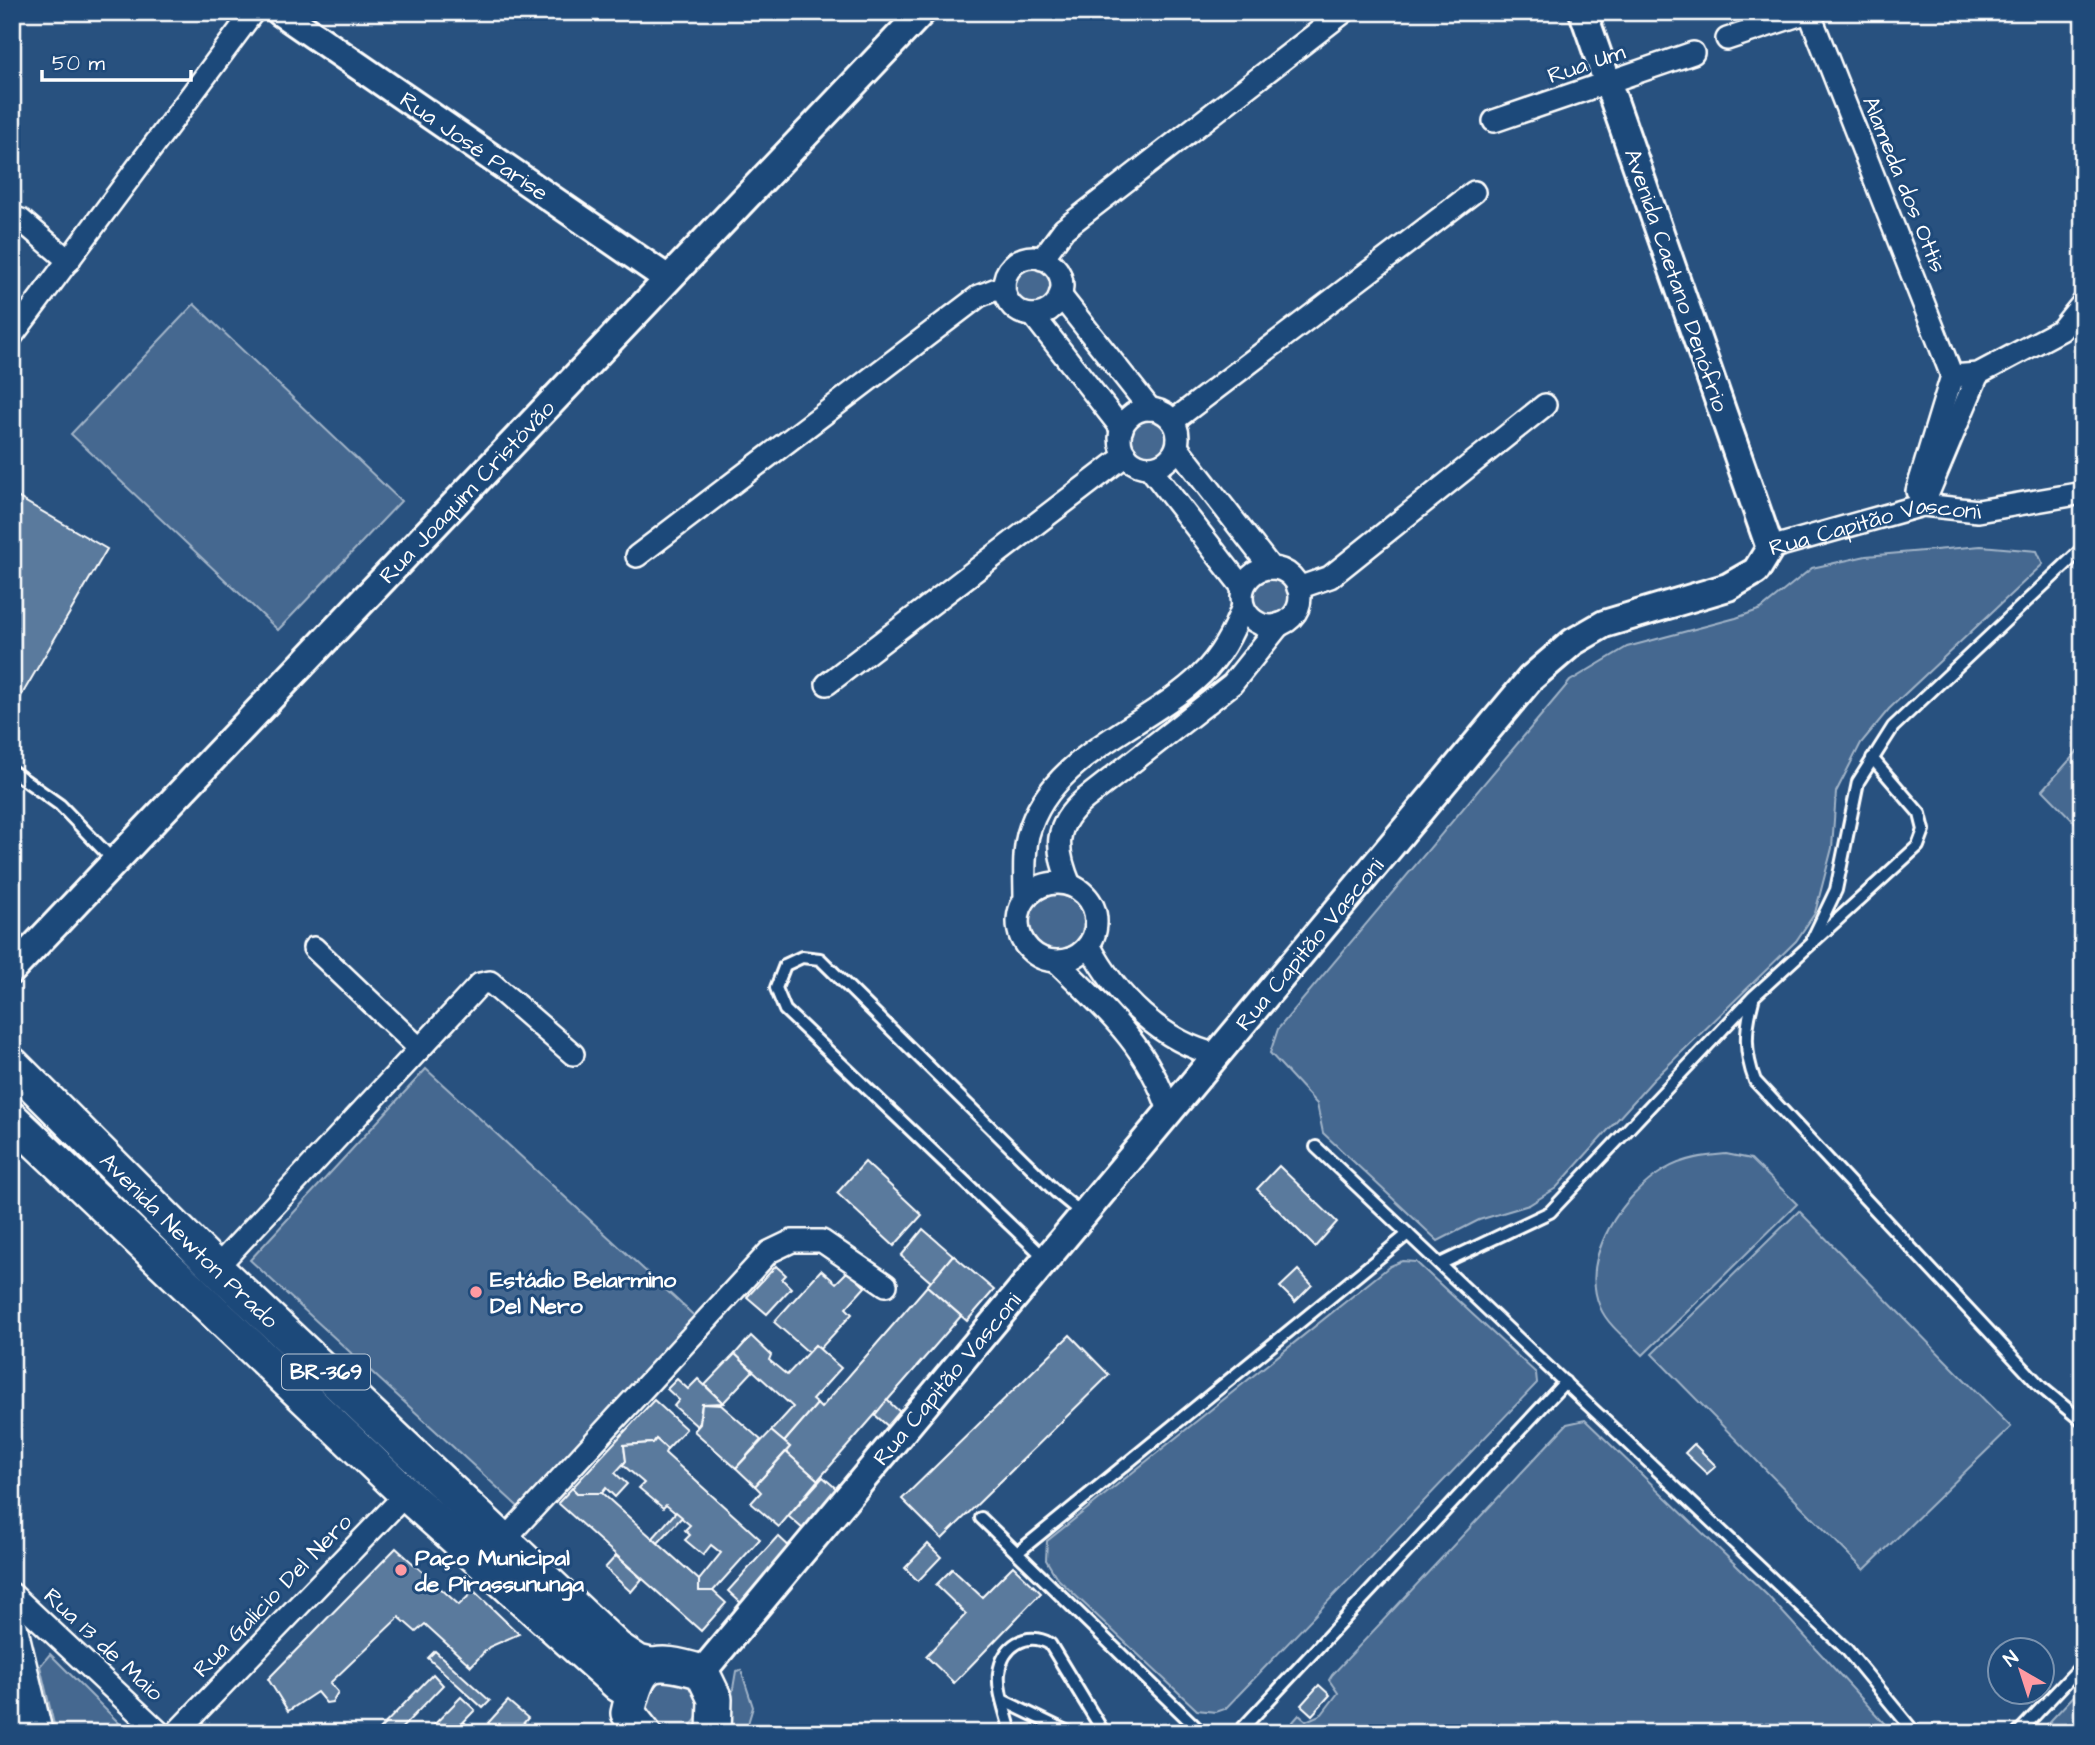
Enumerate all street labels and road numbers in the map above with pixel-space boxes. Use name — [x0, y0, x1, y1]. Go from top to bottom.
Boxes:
street label: Rua Um — [1543, 36, 1629, 92]
street label: Rua José Parise — [393, 84, 555, 209]
street label: Alameda dos Ottis — [1854, 91, 1954, 277]
street label: Avenida Caetano Denófrio — [1616, 144, 1736, 416]
street label: Rua Joaquim Cristóvão — [372, 393, 563, 591]
street label: Rua Capitão Vasconi — [1766, 490, 1983, 564]
street label: Rua Capitão Vasconi — [1228, 851, 1392, 1038]
street label: Avenida Newton Prado — [92, 1146, 285, 1336]
street label: Rua Capitão Vasconi — [866, 1285, 1029, 1473]
road number: BR-369 — [282, 1354, 370, 1390]
street label: Rua Galício Del Nero — [186, 1507, 359, 1685]
street label: Rua 13 de Maio — [36, 1581, 170, 1709]

